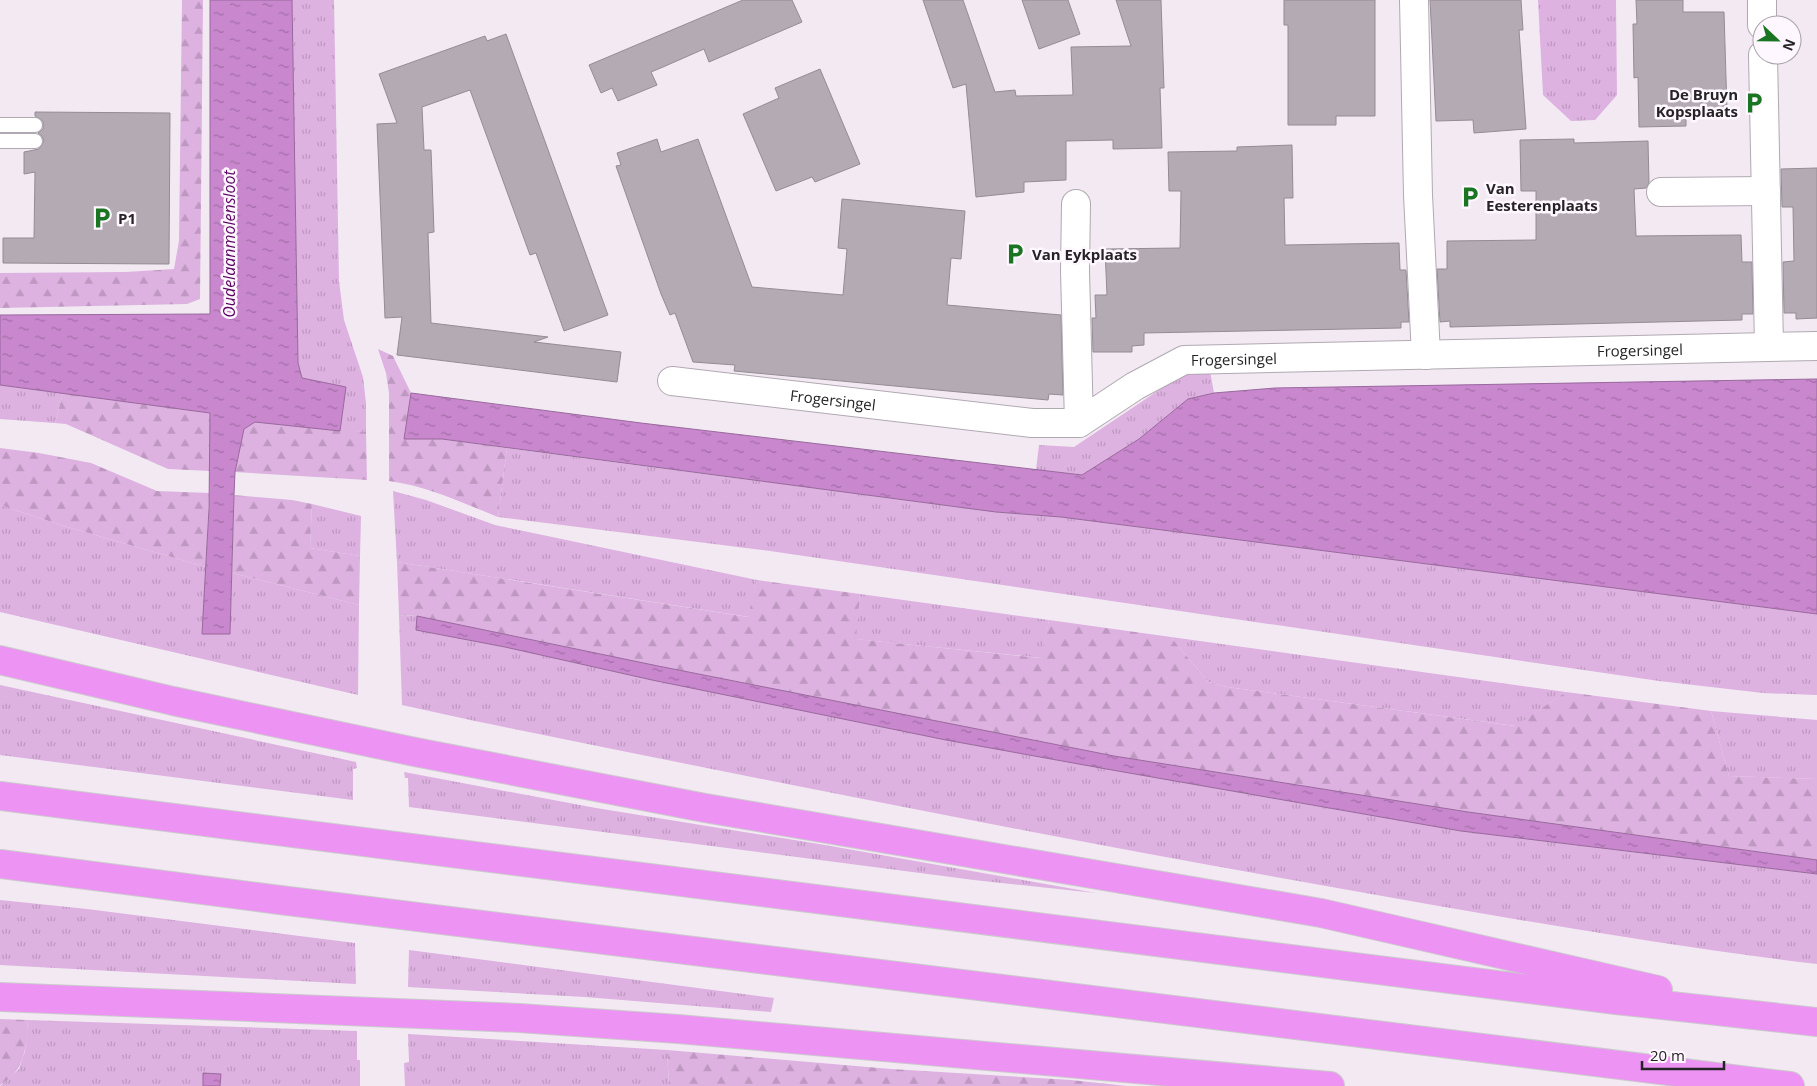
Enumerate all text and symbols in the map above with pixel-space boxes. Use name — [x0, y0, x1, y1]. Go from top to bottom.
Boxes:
north arrow — [1752, 15, 1802, 65]
text: N — [1779, 36, 1800, 54]
place label: De Bruyn Kopsplaats — [1656, 84, 1738, 121]
parking icon: De Bruyn Kopsplaats — [1741, 90, 1767, 116]
water label: Oudelaanmolensloot — [218, 169, 240, 318]
place label: Van Eesterenplaats — [1486, 178, 1598, 215]
parking icon: Van Eesterenplaats — [1457, 184, 1483, 210]
parking icon: P1 — [89, 205, 115, 231]
place label: P1 — [118, 208, 136, 228]
parking icon: Van Eykplaats — [1002, 241, 1028, 267]
place label: Van Eykplaats — [1032, 244, 1137, 264]
street label: Frogersingel — [1597, 339, 1683, 361]
street label: Frogersingel — [1191, 348, 1277, 370]
street label: Frogersingel — [789, 385, 877, 415]
scale bar — [1642, 1038, 1724, 1070]
text: 20 m — [1650, 1045, 1685, 1065]

